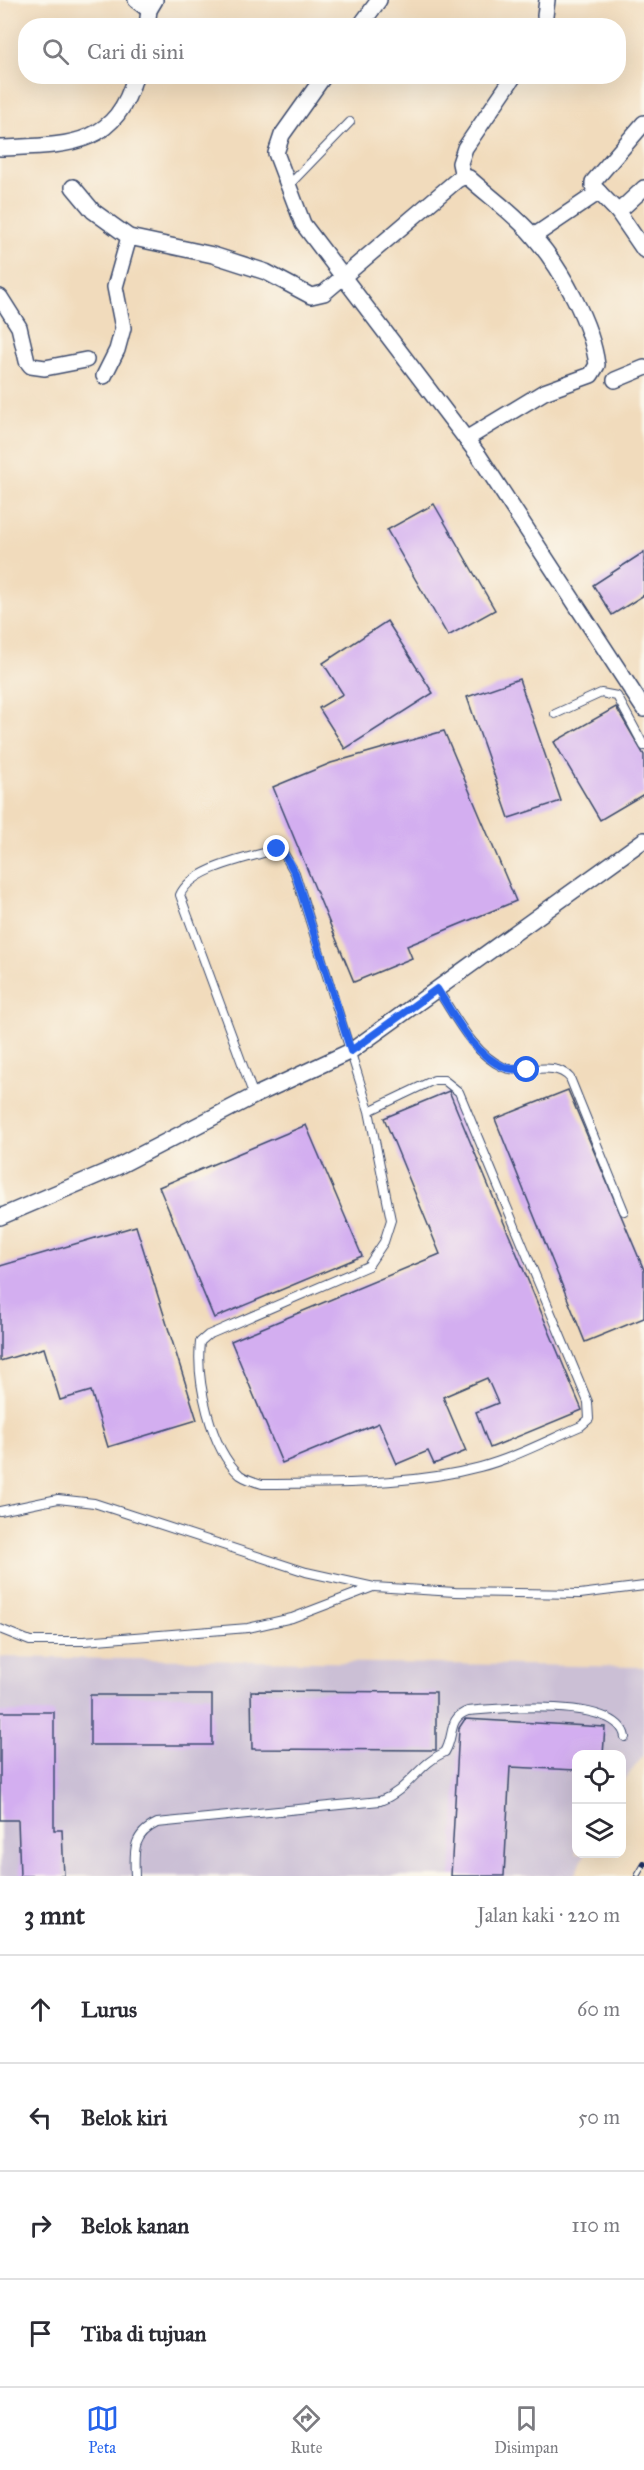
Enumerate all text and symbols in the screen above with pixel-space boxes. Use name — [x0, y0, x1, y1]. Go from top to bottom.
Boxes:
search box — [18, 18, 626, 84]
icon: search — [39, 35, 72, 68]
text: Cari di sini — [87, 38, 184, 65]
route end — [263, 835, 289, 861]
route start — [513, 1056, 539, 1082]
map controls — [572, 1750, 626, 1858]
button: locate — [572, 1750, 626, 1804]
button: layers — [572, 1804, 626, 1858]
text: 3 mnt — [24, 1899, 85, 1931]
text: Jalan kaki · 220 m — [477, 1903, 620, 1927]
icon: ahead — [24, 1993, 57, 2026]
text: Lurus — [81, 1996, 137, 2023]
text: 60 m — [577, 1997, 620, 2021]
icon: left — [24, 2101, 57, 2134]
text: Belok kiri — [81, 2104, 167, 2131]
text: 50 m — [578, 2105, 620, 2129]
icon: right — [24, 2209, 57, 2242]
text: Belok kanan — [81, 2212, 189, 2239]
text: 110 m — [572, 2213, 620, 2237]
icon: arrive — [24, 2317, 57, 2350]
text: Tiba di tujuan — [81, 2320, 206, 2347]
tab: Peta — [86, 2402, 119, 2457]
tab: Rute — [290, 2402, 323, 2457]
tab: Disimpan — [494, 2402, 558, 2457]

